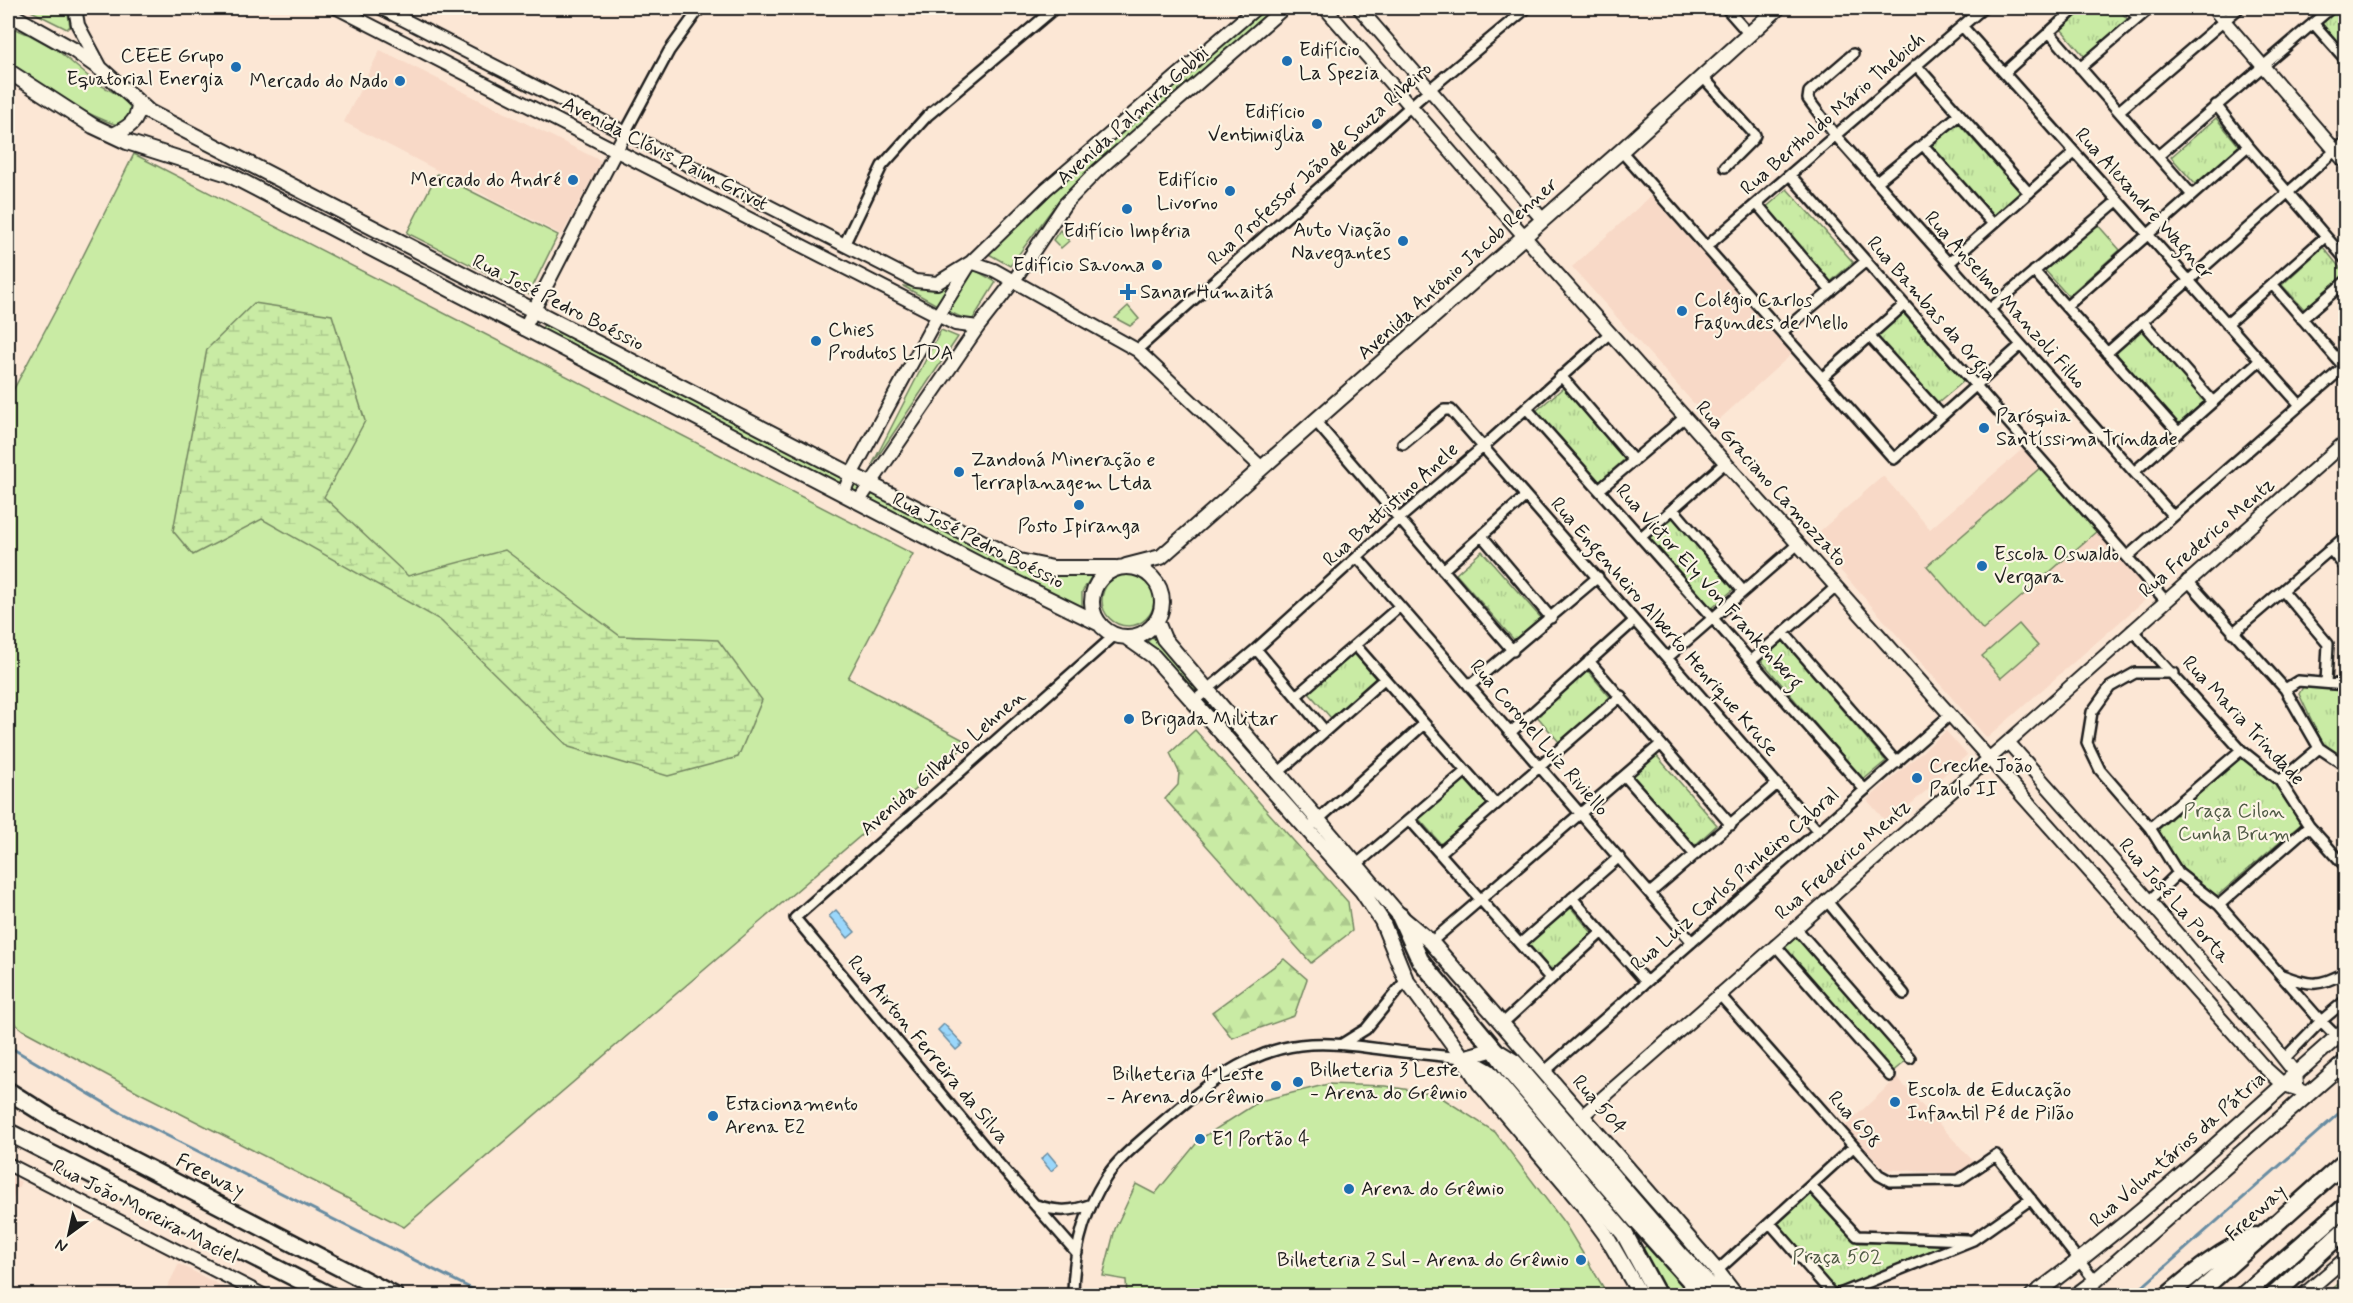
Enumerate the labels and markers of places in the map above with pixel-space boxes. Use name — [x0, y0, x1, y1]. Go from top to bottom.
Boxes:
place label: Edifício La Spezia — [1299, 37, 1380, 87]
place label: CEEE Grupo Equatorial Energia — [66, 43, 224, 93]
marker: Edifício La Spezia — [1280, 54, 1294, 68]
marker: CEEE Grupo Equatorial Energia — [229, 60, 243, 74]
place label: Mercado do Nado — [249, 68, 388, 95]
marker: Mercado do Nado — [393, 74, 407, 88]
place label: Edifício Ventimiglia — [1208, 99, 1305, 151]
marker: Edifício Ventimiglia — [1310, 117, 1324, 131]
place label: Mercado do André — [410, 167, 561, 194]
place label: Edifício Livorno — [1157, 167, 1218, 217]
marker: Mercado do André — [566, 173, 580, 187]
marker: Edifício Livorno — [1223, 184, 1237, 198]
marker: Edifício Impéria — [1120, 202, 1134, 216]
place label: Auto Viação Navegantes — [1291, 217, 1391, 268]
place label: Edifício Impéria — [1063, 218, 1191, 245]
marker: Auto Viação Navegantes — [1396, 234, 1410, 248]
place label: Edifício Savona — [1013, 252, 1145, 279]
marker: Edifício Savona — [1150, 258, 1164, 272]
place label: Sanar Humaitá — [1140, 279, 1274, 306]
marker: Sanar Humaitá — [1121, 285, 1135, 299]
place label: Colégio Carlos Fagundes de Mello — [1694, 287, 1848, 339]
marker: Colégio Carlos Fagundes de Mello — [1675, 304, 1689, 318]
place label: Chies Produtos LTDA — [828, 317, 953, 367]
marker: Chies Produtos LTDA — [809, 334, 823, 348]
place label: Paróquia Santíssima Trindade — [1996, 403, 2178, 453]
marker: Paróquia Santíssima Trindade — [1977, 421, 1991, 435]
place label: Zandoná Mineração e Terraplanagem Ltda — [971, 447, 1156, 497]
marker: Zandoná Mineração e Terraplanagem Ltda — [952, 465, 966, 479]
marker: Posto Ipiranga — [1072, 498, 1086, 512]
place label: Posto Ipiranga — [1018, 513, 1140, 540]
place label: Escola Oswaldo Vergara — [1994, 541, 2119, 592]
marker: Escola Oswaldo Vergara — [1975, 559, 1989, 573]
place label: Brigada Militar — [1141, 706, 1279, 734]
marker: Brigada Militar — [1122, 712, 1136, 726]
place label: Creche João Paulo II — [1929, 753, 2033, 803]
marker: Creche João Paulo II — [1910, 771, 1924, 785]
place label: Bilheteria 3 Leste - Arena do Grêmio — [1310, 1057, 1467, 1107]
place label: Bilheteria 4 Leste - Arena do Grêmio — [1107, 1061, 1264, 1111]
marker: Bilheteria 3 Leste - Arena do Grêmio — [1291, 1075, 1305, 1089]
place label: Escola de Educação Infantil Pé de Pilão — [1907, 1077, 2074, 1127]
marker: Bilheteria 4 Leste - Arena do Grêmio — [1269, 1079, 1283, 1093]
place label: Estacionamento Arena E2 — [725, 1091, 858, 1141]
marker: Escola de Educação Infantil Pé de Pilão — [1888, 1095, 1902, 1109]
marker: Estacionamento Arena E2 — [706, 1109, 720, 1123]
place label: E1 Portão 4 — [1212, 1126, 1310, 1153]
marker: E1 Portão 4 — [1193, 1132, 1207, 1146]
place label: Arena do Grêmio — [1361, 1176, 1504, 1203]
marker: Arena do Grêmio — [1342, 1182, 1356, 1196]
place label: Bilheteria 2 Sul - Arena do Grêmio — [1277, 1247, 1569, 1274]
marker: Bilheteria 2 Sul - Arena do Grêmio — [1574, 1253, 1588, 1267]

